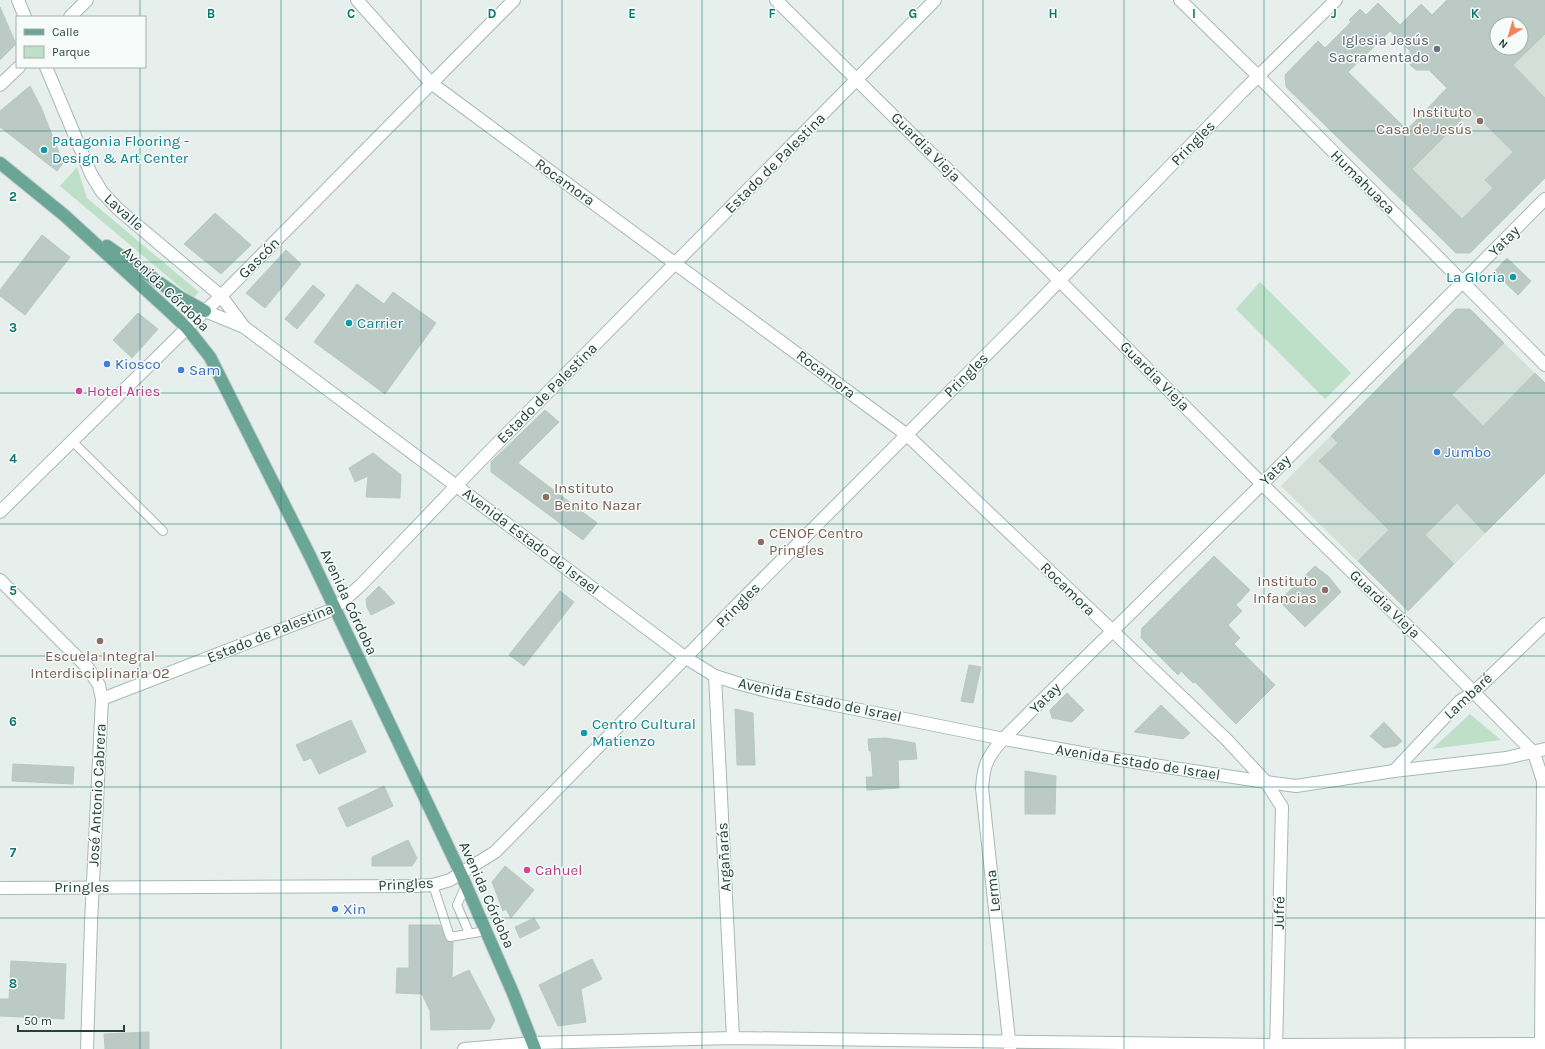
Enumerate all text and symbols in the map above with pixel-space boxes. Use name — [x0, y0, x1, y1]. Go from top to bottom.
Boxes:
text: B — [207, 6, 215, 21]
text: C — [347, 6, 355, 21]
text: D — [488, 6, 497, 21]
text: E — [628, 6, 636, 21]
text: F — [768, 6, 776, 21]
text: G — [909, 6, 917, 21]
text: H — [1048, 6, 1058, 21]
text: I — [1192, 6, 1196, 21]
text: J — [1331, 6, 1337, 21]
text: K — [1471, 6, 1480, 21]
legend — [16, 16, 146, 68]
north arrow — [1489, 16, 1529, 56]
text: Calle — [52, 25, 79, 39]
place label: Iglesia Jesús Sacramentado — [1328, 31, 1429, 66]
text: N — [1496, 36, 1510, 51]
marker: Iglesia Jesús Sacramentado — [1432, 44, 1442, 54]
text: Parque — [52, 45, 90, 59]
place label: Instituto Casa de Jesús — [1376, 103, 1472, 138]
street label: Guardia Vieja — [887, 108, 965, 186]
street label: Estado de Palestina — [721, 109, 829, 217]
marker: Instituto Casa de Jesús — [1475, 116, 1485, 126]
street label: Pringles — [1167, 117, 1219, 169]
place label: Patagonia Flooring - Design & Art Center — [52, 132, 189, 167]
marker: Patagonia Flooring - Design & Art Center — [39, 145, 49, 155]
street label: Humahuaca — [1327, 146, 1399, 218]
street label: Rocamora — [532, 154, 598, 210]
text: 2 — [9, 189, 17, 204]
street label: Lavalle — [100, 190, 148, 234]
street label: Yatay — [1485, 222, 1523, 260]
street label: Gascón — [235, 234, 283, 282]
street label: Avenida Córdoba — [118, 243, 214, 335]
place label: La Gloria — [1446, 268, 1505, 286]
marker: La Gloria — [1508, 272, 1518, 282]
place label: Carrier — [357, 314, 403, 332]
marker: Carrier — [344, 318, 354, 328]
text: 3 — [9, 320, 17, 335]
street label: Guardia Vieja — [1116, 337, 1194, 415]
street label: Estado de Palestina — [493, 339, 601, 447]
street label: Rocamora — [793, 346, 859, 402]
street label: Pringles — [940, 349, 992, 401]
place label: Kiosco — [115, 355, 161, 373]
marker: Kiosco — [102, 359, 112, 369]
place label: Sam — [189, 361, 220, 379]
marker: Sam — [176, 365, 186, 375]
place label: Hotel Aries — [87, 382, 160, 400]
marker: Hotel Aries — [74, 386, 84, 396]
place label: Jumbo — [1445, 443, 1491, 461]
marker: Jumbo — [1432, 447, 1442, 457]
text: 4 — [9, 451, 17, 466]
street label: Yatay — [1256, 451, 1294, 489]
place label: Instituto Benito Nazar — [554, 479, 642, 514]
street label: Avenida Estado de Israel — [459, 484, 603, 598]
marker: Instituto Benito Nazar — [541, 492, 551, 502]
place label: CENOF Centro Pringles — [769, 524, 863, 559]
marker: CENOF Centro Pringles — [756, 537, 766, 547]
street label: Avenida Córdoba — [317, 546, 381, 658]
street label: Rocamora — [1037, 558, 1099, 620]
street label: Guardia Vieja — [1346, 566, 1424, 642]
place label: Instituto Infancias — [1253, 572, 1317, 607]
street label: Pringles — [712, 579, 764, 631]
text: 5 — [9, 583, 17, 598]
marker: Instituto Infancias — [1320, 585, 1330, 595]
street label: Estado de Palestina — [204, 599, 336, 667]
marker: Escuela Integral Interdisciplinaria 02 — [95, 636, 105, 646]
place label: Escuela Integral Interdisciplinaria 02 — [30, 647, 170, 682]
street label: Lambaré — [1440, 669, 1496, 723]
street label: Avenida Estado de Israel — [737, 674, 903, 726]
street label: Yatay — [1026, 679, 1064, 717]
text: 6 — [9, 714, 17, 729]
place label: Centro Cultural Matienzo — [592, 715, 696, 750]
street label: José Antonio Cabrera — [84, 723, 110, 867]
marker: Centro Cultural Matienzo — [579, 728, 589, 738]
street label: Avenida Estado de Israel — [1054, 740, 1222, 784]
street label: Argañarás — [713, 822, 735, 892]
street label: Avenida Córdoba — [455, 839, 519, 951]
text: 7 — [10, 845, 17, 860]
place label: Cahuel — [535, 861, 583, 879]
marker: Cahuel — [522, 865, 532, 875]
street label: Lerma — [982, 869, 1004, 913]
street label: Pringles — [378, 874, 434, 894]
street label: Pringles — [54, 878, 110, 896]
street label: Jufré — [1270, 896, 1288, 930]
place label: Xin — [343, 900, 366, 918]
marker: Xin — [330, 904, 340, 914]
text: 8 — [9, 976, 17, 991]
scale bar — [18, 1007, 124, 1033]
text: 50 m — [24, 1014, 52, 1028]

